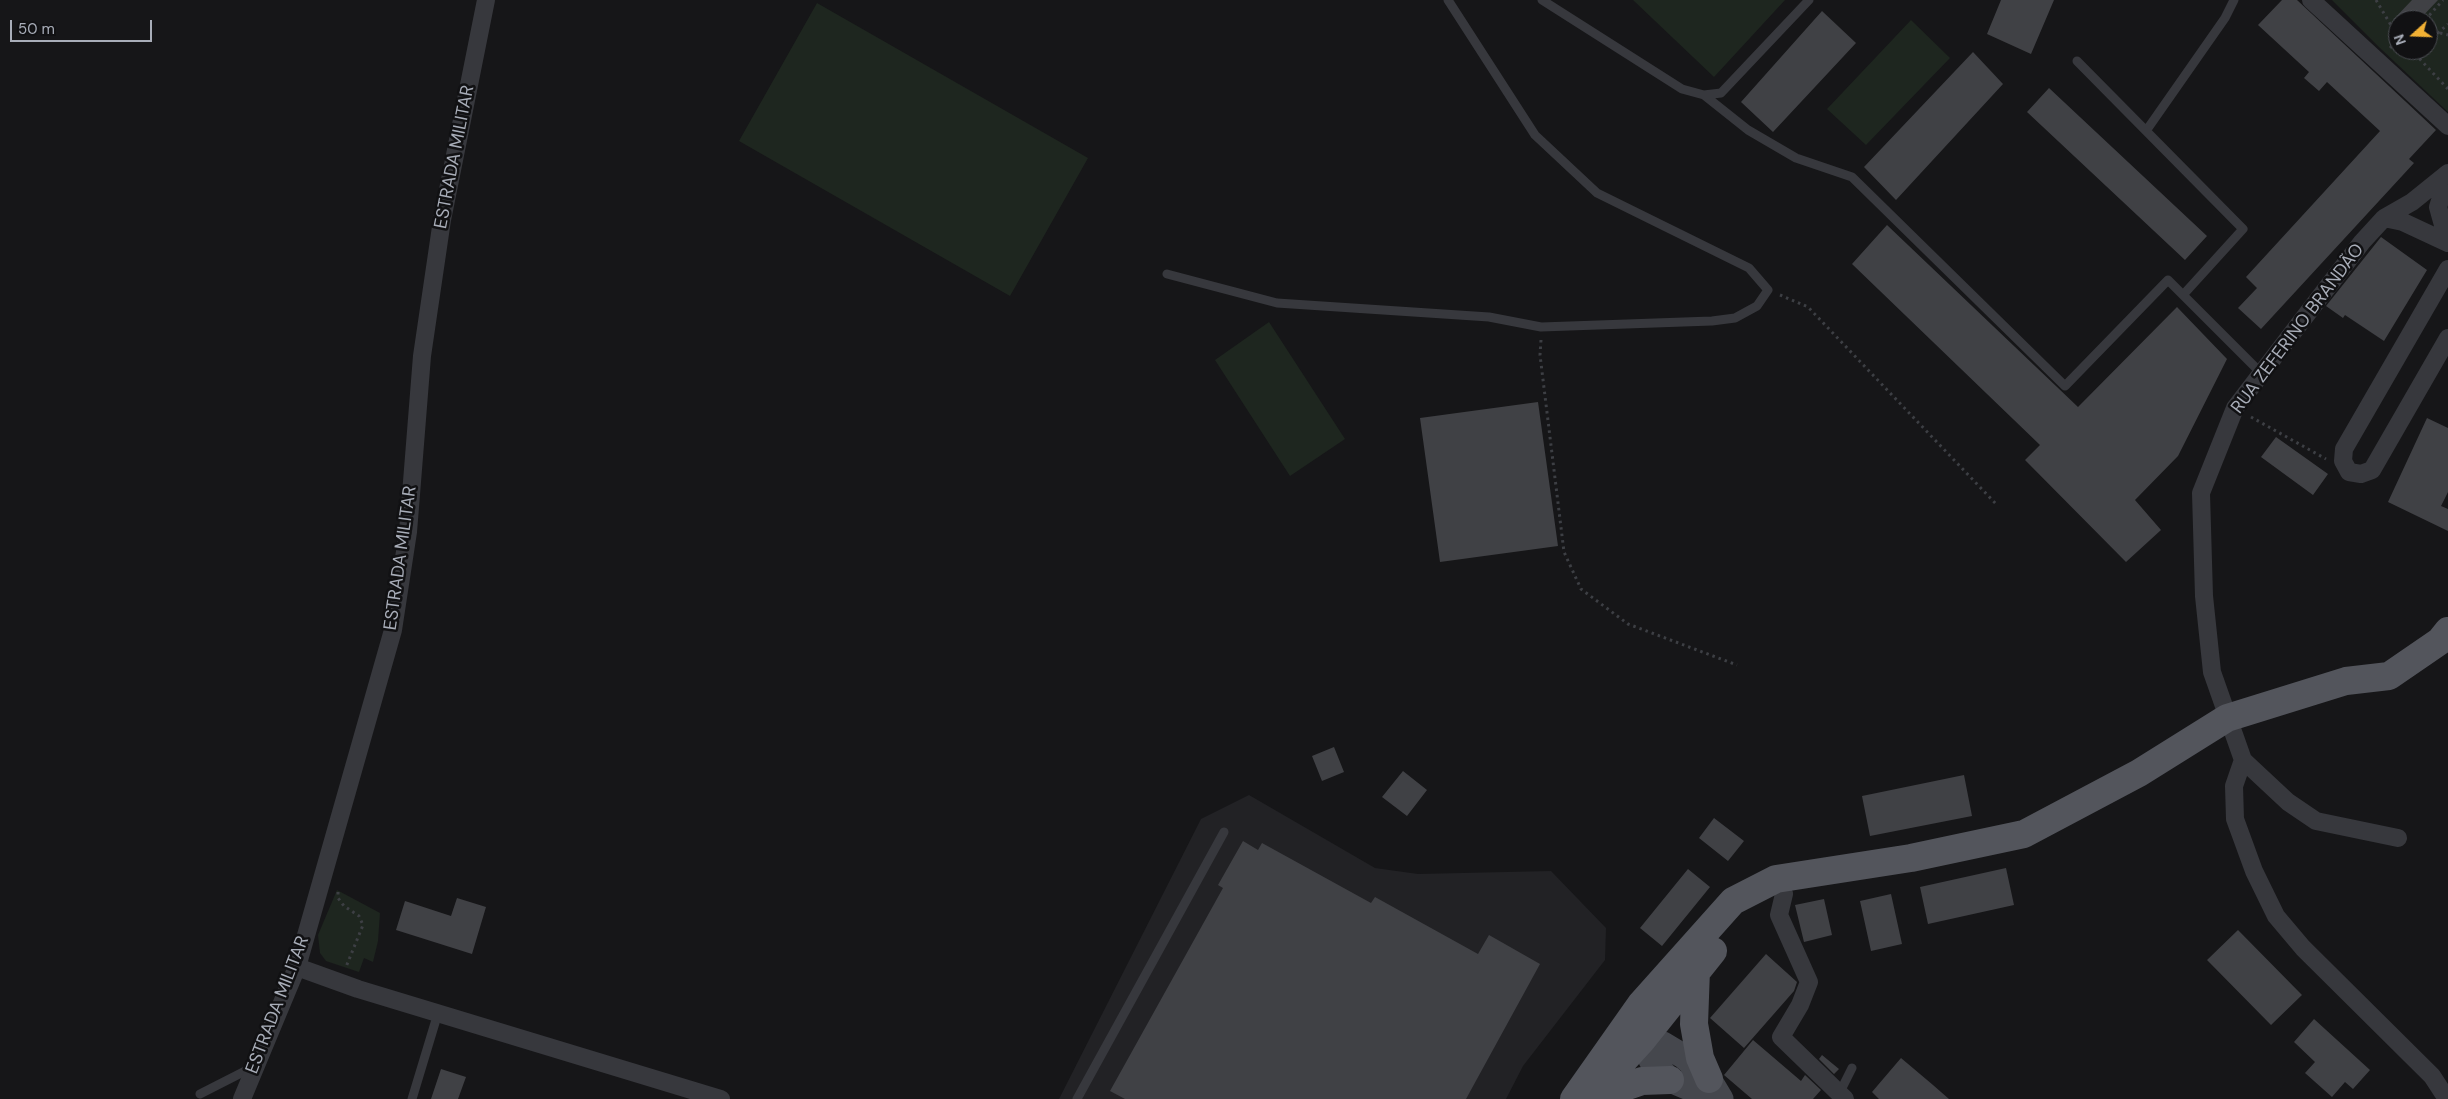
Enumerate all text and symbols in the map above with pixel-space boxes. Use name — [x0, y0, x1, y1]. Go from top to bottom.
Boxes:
scale bar — [12, 10, 155, 42]
north arrow — [2388, 10, 2438, 60]
text: 50 m — [18, 19, 55, 39]
text: N — [2390, 32, 2410, 48]
street label: ESTRADA MILITAR — [431, 83, 479, 231]
street label: RUA ZEFERINO BRANDÃO — [2227, 240, 2369, 418]
street label: ESTRADA MILITAR — [380, 484, 422, 632]
street label: ESTRADA MILITAR — [242, 933, 314, 1077]

